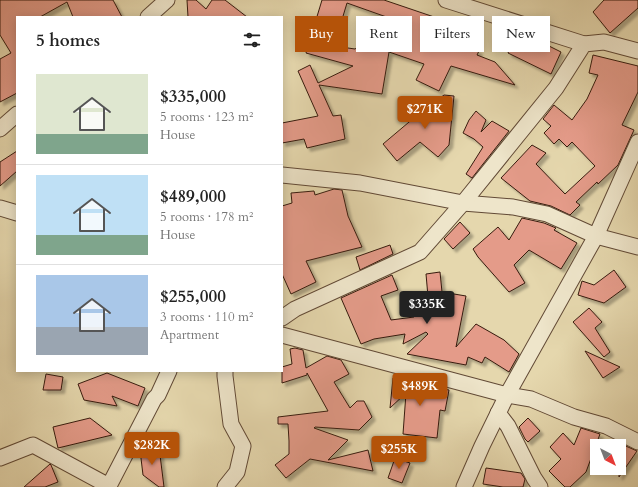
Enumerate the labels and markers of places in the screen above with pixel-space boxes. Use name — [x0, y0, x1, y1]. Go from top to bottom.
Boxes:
pin: $271K — [397, 96, 453, 130]
pin: $335K — [399, 291, 455, 325]
pin: $489K — [392, 373, 448, 407]
pin: $282K — [124, 432, 180, 466]
pin: $255K — [371, 436, 427, 470]

